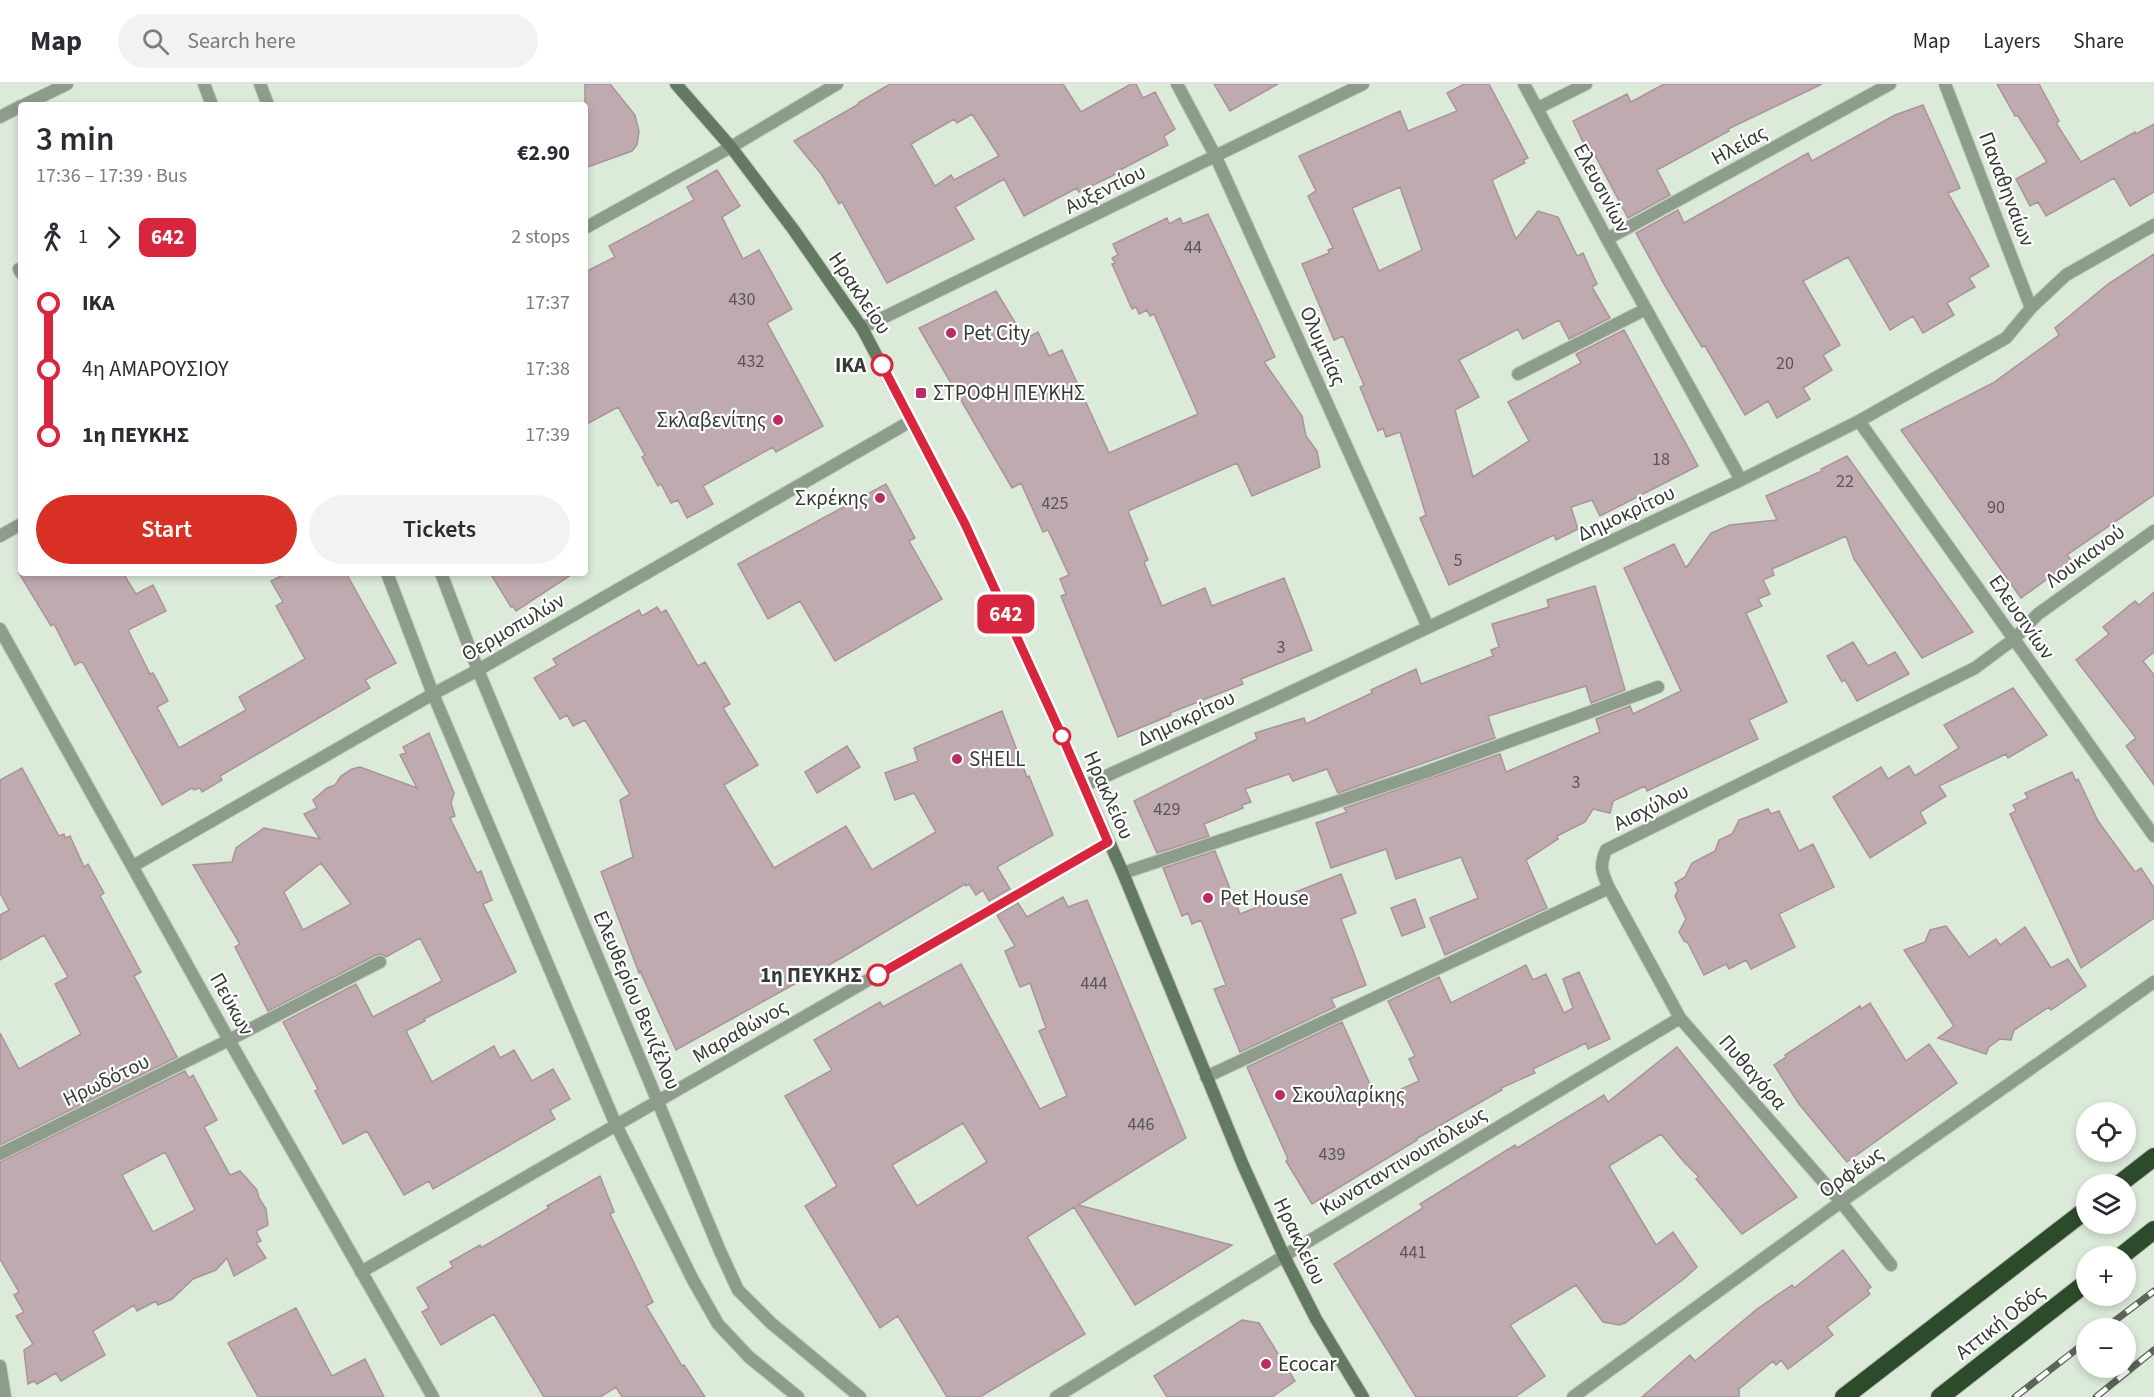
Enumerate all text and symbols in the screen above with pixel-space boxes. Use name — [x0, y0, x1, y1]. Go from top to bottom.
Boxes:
search box — [118, 14, 538, 68]
text: Map — [30, 21, 82, 61]
icon: search — [139, 25, 172, 58]
text: Search here — [187, 25, 296, 57]
text: Map — [1913, 26, 1950, 56]
text: Layers — [1983, 26, 2040, 56]
text: Share — [2073, 26, 2124, 56]
text: 3 min — [36, 116, 114, 163]
street label: Ηλείας — [1706, 117, 1772, 173]
street label: Παναθηναίων — [1971, 127, 2043, 251]
text: €2.90 — [517, 137, 570, 169]
street label: Ελευσινίων — [1566, 138, 1638, 238]
street label: Αυξεντίου — [1059, 157, 1151, 221]
text: 17:36 – 17:39 · Bus — [36, 162, 187, 190]
icon: walk — [36, 221, 69, 254]
icon: forward — [97, 221, 130, 254]
text: 642 — [151, 222, 184, 252]
text: 1 — [78, 223, 88, 251]
text: 2 stops — [511, 223, 570, 251]
house number: 44 — [1184, 235, 1202, 260]
street label: Ηρακλείου — [821, 246, 899, 340]
text: ΙΚΑ — [82, 287, 115, 319]
house number: 430 — [729, 287, 755, 312]
text: 17:37 — [525, 289, 570, 317]
street label: Ολυμπίας — [1292, 301, 1354, 391]
place label: Pet City — [963, 318, 1030, 348]
marker: Pet City — [944, 326, 958, 340]
house number: 432 — [738, 349, 764, 374]
place label: ΙΚΑ — [835, 350, 867, 380]
house number: 20 — [1776, 351, 1794, 376]
text: 4η ΑΜΑΡΟΥΣΙΟΥ — [82, 353, 229, 385]
marker: ΙΚΑ — [871, 354, 893, 376]
text: 17:38 — [525, 355, 570, 383]
place label: ΣΤΡΟΦΗ ΠΕΥΚΗΣ — [933, 378, 1085, 408]
marker: ΣΤΡΟΦΗ ΠΕΥΚΗΣ — [914, 386, 928, 400]
place label: Σκλαβενίτης — [657, 405, 766, 435]
marker: Σκλαβενίτης — [771, 413, 785, 427]
text: 1η ΠΕΥΚΗΣ — [82, 419, 189, 451]
text: 17:39 — [525, 421, 570, 449]
house number: 18 — [1652, 447, 1670, 472]
house number: 22 — [1836, 469, 1854, 494]
street label: Δημοκρίτου — [1572, 477, 1680, 549]
place label: Σκρέκης — [795, 483, 868, 513]
marker: Σκρέκης — [873, 491, 887, 505]
house number: 425 — [1042, 491, 1068, 516]
button: Start — [36, 495, 297, 564]
button: Tickets — [309, 495, 570, 564]
house number: 90 — [1987, 495, 2005, 520]
street label: Λουκιανού — [2039, 517, 2131, 595]
house number: 5 — [1454, 548, 1463, 573]
street label: Ελευσινίων — [1982, 568, 2062, 666]
street label: Θερμοπυλών — [456, 585, 570, 669]
line badge: 642 — [972, 594, 1040, 634]
text: 642 — [989, 599, 1023, 629]
house number: 3 — [1277, 635, 1286, 660]
street label: Δημοκρίτου — [1132, 682, 1240, 754]
unlabelled marker — [1053, 727, 1071, 745]
place label: SHELL — [969, 744, 1025, 774]
street label: Ηρακλείου — [1076, 746, 1142, 844]
marker: SHELL — [950, 752, 964, 766]
house number: 3 — [1572, 770, 1581, 795]
street label: Αισχύλου — [1608, 776, 1694, 838]
house number: 429 — [1154, 797, 1180, 822]
place label: Pet House — [1220, 883, 1309, 913]
marker: Pet House — [1201, 891, 1215, 905]
street label: Ελευθερίου Βενιζέλου — [586, 906, 688, 1094]
place label: 1η ΠΕΥΚΗΣ — [760, 960, 862, 990]
marker: 1η ΠΕΥΚΗΣ — [867, 964, 889, 986]
street label: Πεύκων — [202, 967, 262, 1041]
house number: 444 — [1081, 971, 1107, 996]
street label: Μαραθώνος — [687, 992, 793, 1070]
street label: Πυθαγόρα — [1712, 1028, 1794, 1116]
street label: Ηρωδότου — [58, 1046, 154, 1114]
place label: Σκουλαρίκης — [1292, 1080, 1405, 1110]
marker: Σκουλαρίκης — [1273, 1088, 1287, 1102]
street label: Κωνσταντινουπόλεως — [1314, 1099, 1492, 1223]
map controls — [2076, 1102, 2136, 1378]
button: locate — [2076, 1102, 2136, 1162]
house number: 446 — [1128, 1112, 1154, 1137]
street label: Ορφέως — [1813, 1139, 1889, 1205]
house number: 439 — [1319, 1142, 1345, 1167]
button: layers — [2076, 1174, 2136, 1234]
street label: Ηρακλείου — [1266, 1192, 1334, 1290]
house number: 441 — [1400, 1240, 1426, 1265]
button: + — [2076, 1246, 2136, 1306]
street label: Αττική Οδός — [1949, 1277, 2051, 1367]
button: − — [2076, 1318, 2136, 1378]
place label: Ecocar — [1278, 1349, 1337, 1379]
marker: Ecocar — [1259, 1357, 1273, 1371]

